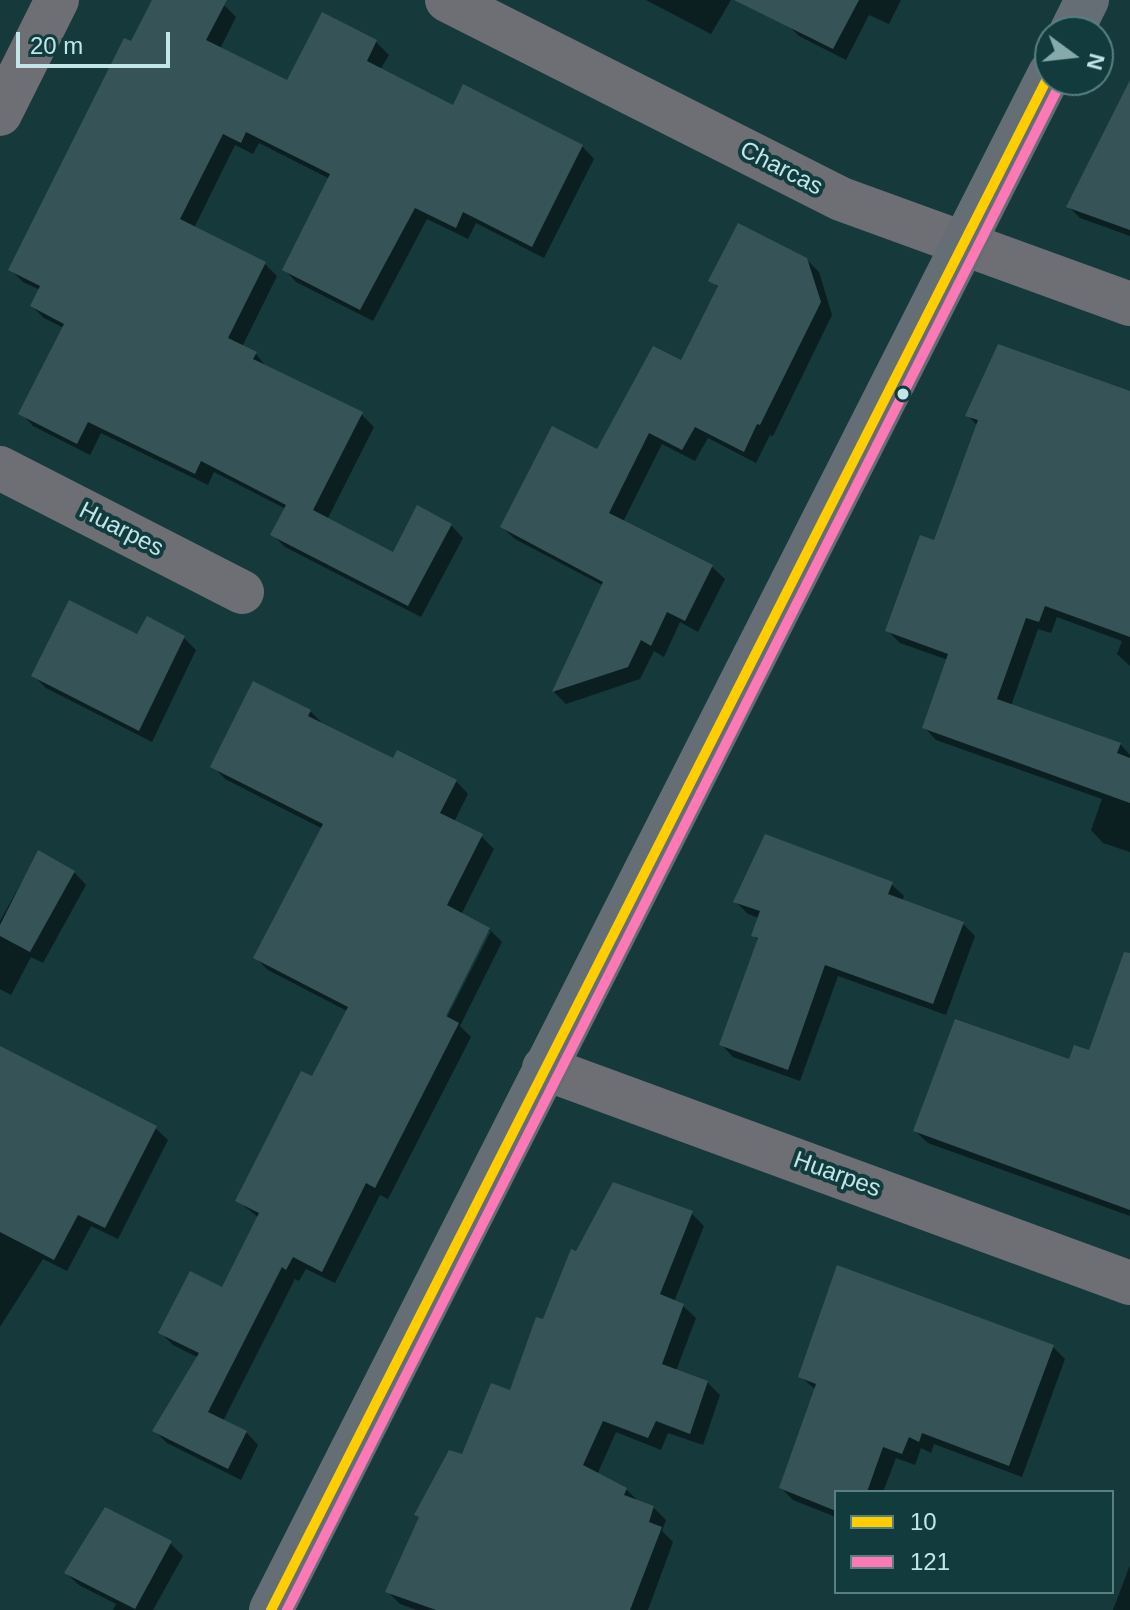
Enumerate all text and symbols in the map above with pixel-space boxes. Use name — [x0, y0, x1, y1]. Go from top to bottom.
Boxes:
scale bar — [20, 16, 174, 66]
north arrow — [1034, 16, 1114, 96]
text: 20 m — [30, 32, 83, 59]
text: N — [1082, 51, 1110, 73]
street label: Charcas — [735, 136, 827, 202]
unlabelled marker — [895, 386, 911, 402]
street label: Huarpes — [74, 497, 168, 563]
street label: Huarpes — [789, 1146, 885, 1204]
legend — [834, 1490, 1114, 1594]
text: 10 — [910, 1508, 937, 1535]
text: 121 — [910, 1548, 950, 1575]

